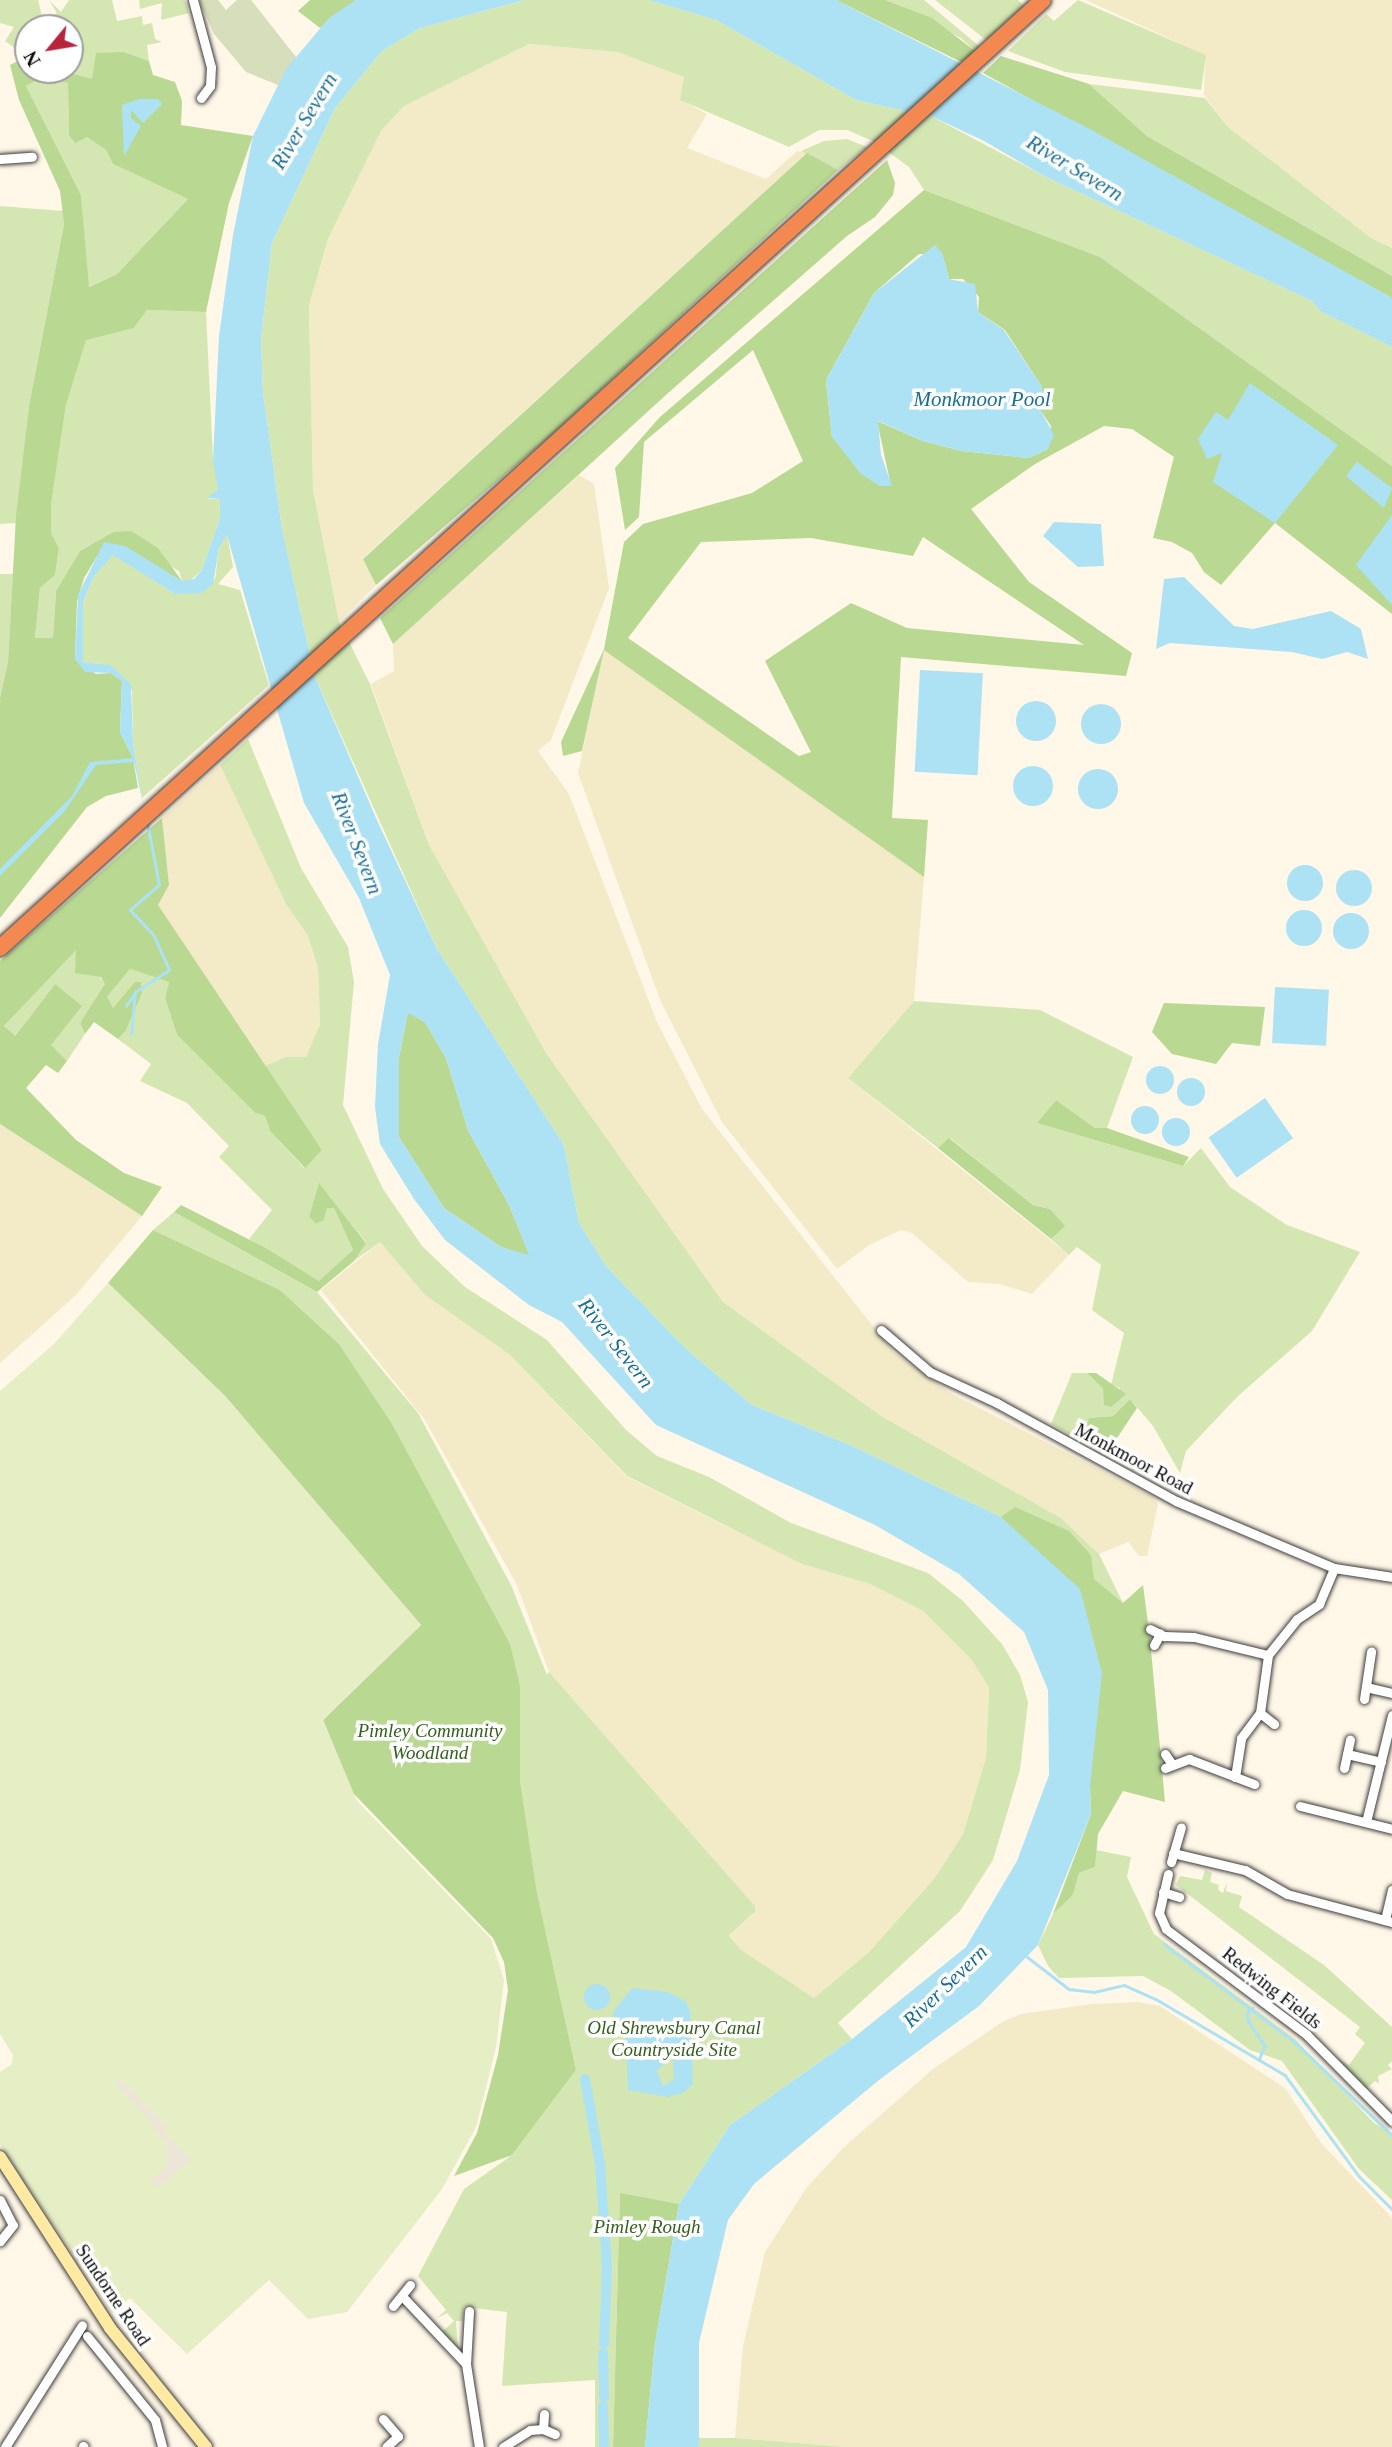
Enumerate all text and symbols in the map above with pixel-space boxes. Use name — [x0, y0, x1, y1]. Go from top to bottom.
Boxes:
north arrow — [14, 14, 84, 84]
text: N — [20, 48, 45, 70]
water label: River Severn — [265, 68, 343, 174]
water label: River Severn — [1022, 129, 1128, 207]
water label: Monkmoor Pool — [913, 386, 1051, 412]
water label: River Severn — [326, 788, 388, 898]
water label: River Severn — [573, 1293, 659, 1393]
street label: Monkmoor Road — [1071, 1418, 1197, 1500]
park label: Pimley Community Woodland — [357, 1720, 503, 1764]
water label: River Severn — [897, 1939, 993, 2033]
street label: Redwing Fields — [1218, 1942, 1326, 2034]
park label: Old Shrewsbury Canal Countryside Site — [587, 2017, 761, 2061]
park label: Pimley Rough — [593, 2216, 701, 2238]
street label: Sundorne Road — [71, 2240, 155, 2350]

